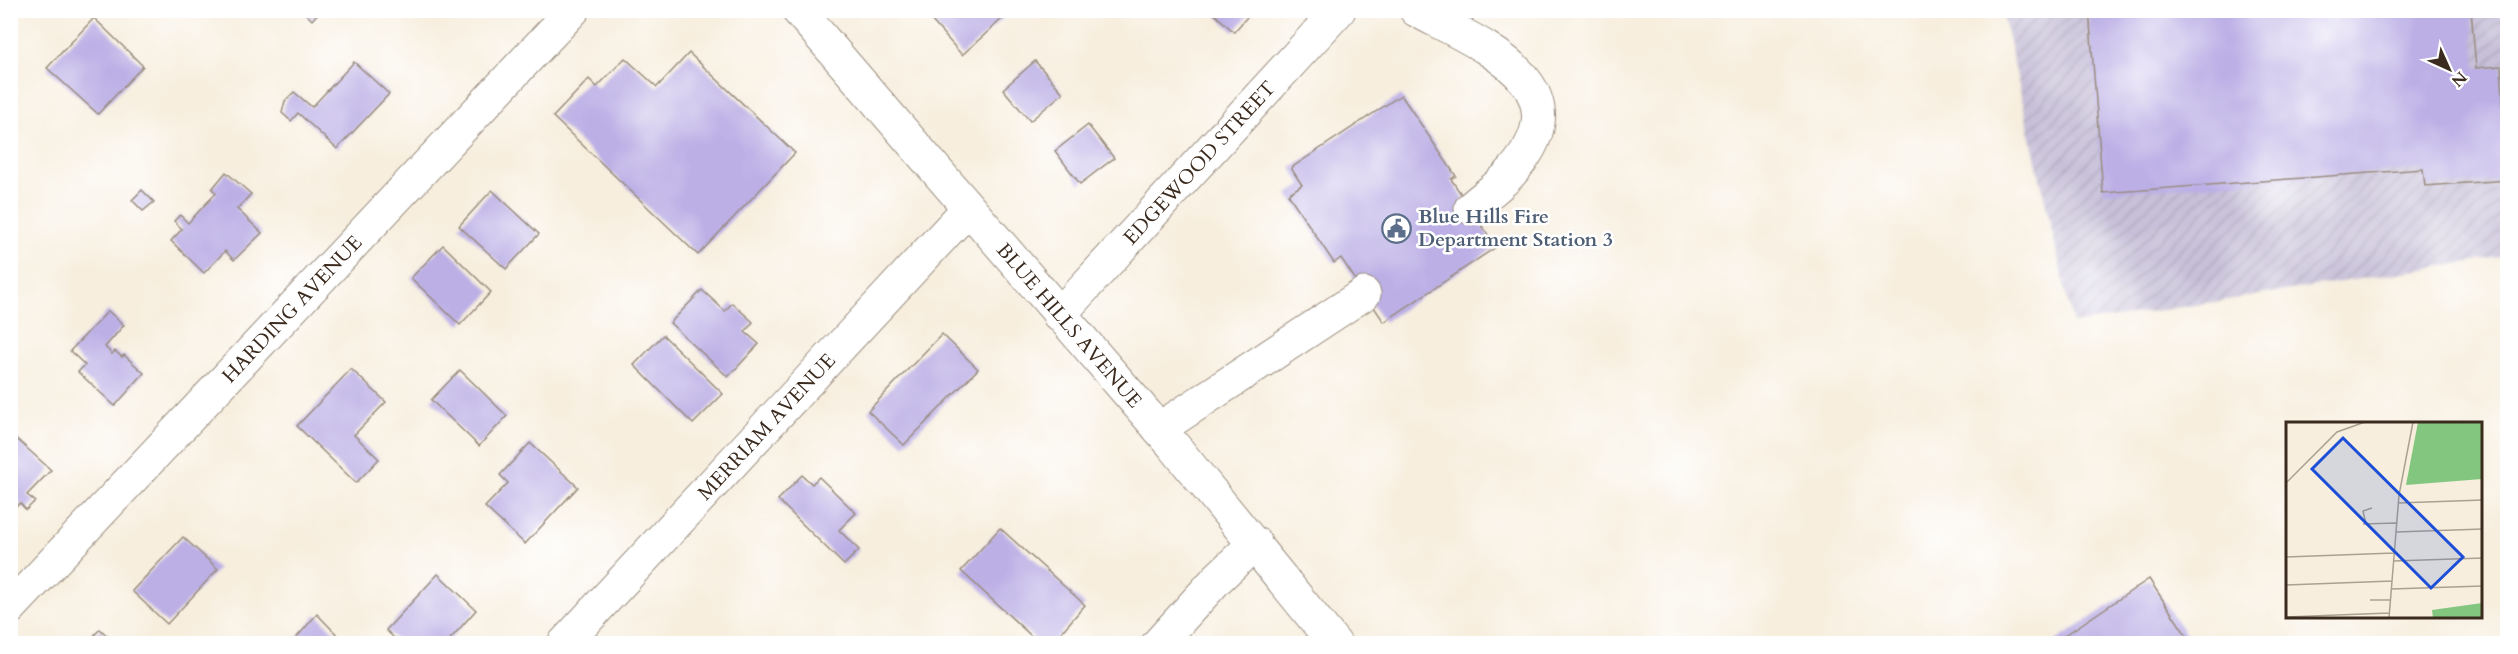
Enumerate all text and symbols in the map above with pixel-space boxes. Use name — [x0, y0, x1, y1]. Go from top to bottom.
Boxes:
north arrow — [2419, 39, 2479, 99]
text: N — [2446, 66, 2472, 92]
street label: EDGEWOOD STREET — [1117, 75, 1281, 250]
place label: Blue Hills Fire Department Station 3 — [1418, 203, 1613, 253]
public building icon: Blue Hills Fire Department Station 3 — [1381, 212, 1413, 244]
street label: HARDING AVENUE — [216, 229, 368, 388]
street label: BLUE HILLS AVENUE — [991, 237, 1148, 413]
street label: MERRIAM AVENUE — [691, 347, 841, 506]
inset map — [2286, 422, 2482, 618]

